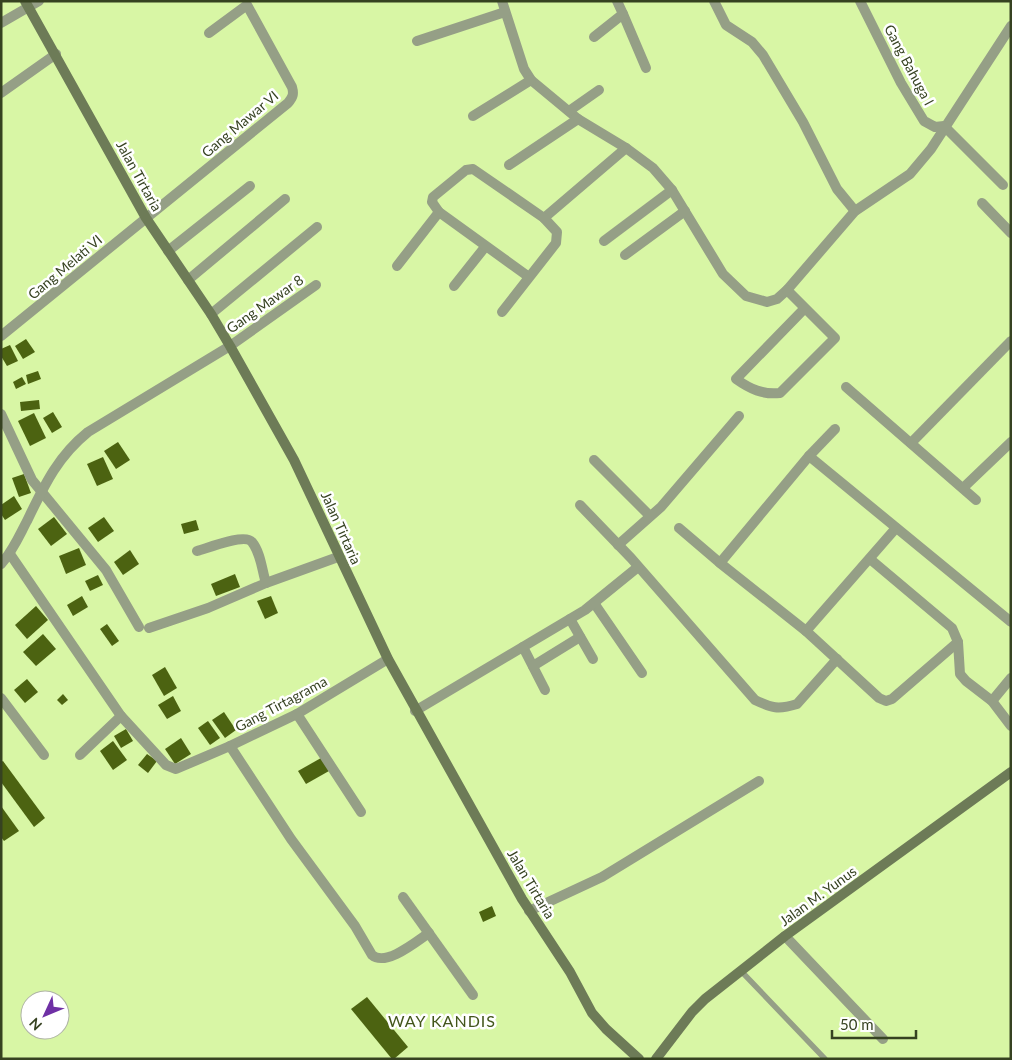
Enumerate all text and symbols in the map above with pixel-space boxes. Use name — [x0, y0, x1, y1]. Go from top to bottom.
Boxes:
street label: Gang Bahuga I — [881, 21, 938, 108]
street label: Gang Mawar VI — [198, 87, 281, 161]
street label: Jalan Tirtaria — [113, 138, 166, 214]
street label: Gang Melati VI — [24, 231, 105, 302]
street label: Gang Mawar 8 — [223, 271, 306, 336]
street label: Jalan Tirtaria — [318, 489, 365, 567]
street label: Gang Tirtagrama — [232, 672, 330, 735]
street label: Jalan Tirtaria — [504, 846, 559, 922]
street label: Jalan M. Yunus — [776, 862, 859, 929]
north arrow — [20, 990, 70, 1040]
scale bar — [832, 1008, 916, 1040]
district label: WAY KANDIS — [388, 1011, 496, 1030]
text: N — [25, 1015, 45, 1034]
text: 50 m — [840, 1015, 874, 1033]

